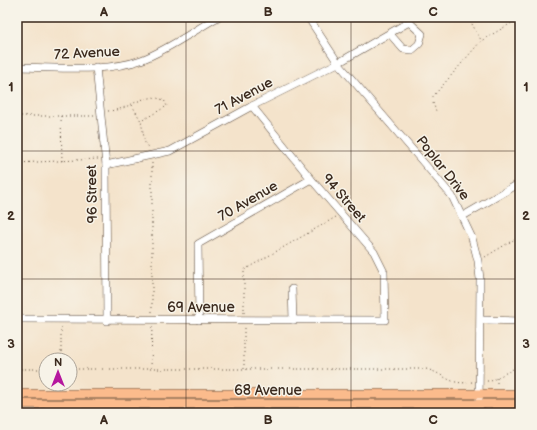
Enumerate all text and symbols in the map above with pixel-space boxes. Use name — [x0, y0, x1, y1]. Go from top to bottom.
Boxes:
text: A — [99, 4, 108, 20]
text: B — [263, 4, 273, 20]
text: C — [428, 4, 438, 20]
street label: 72 Avenue — [54, 43, 120, 63]
street label: 71 Avenue — [212, 74, 276, 118]
text: 1 — [8, 79, 14, 95]
text: 1 — [523, 79, 529, 95]
street label: Poplar Drive — [413, 132, 473, 204]
street label: 96 Street — [83, 164, 101, 223]
street label: 94 Street — [318, 170, 370, 226]
street label: 70 Avenue — [215, 177, 281, 225]
text: 2 — [7, 208, 15, 224]
text: 2 — [522, 208, 530, 224]
street label: 69 Avenue — [167, 299, 235, 316]
text: 3 — [7, 336, 15, 352]
text: 3 — [522, 336, 530, 352]
north arrow — [38, 352, 78, 392]
text: N — [54, 356, 62, 369]
street label: 68 Avenue — [234, 382, 302, 399]
text: A — [99, 412, 108, 428]
text: B — [263, 412, 273, 428]
text: C — [428, 412, 438, 428]

